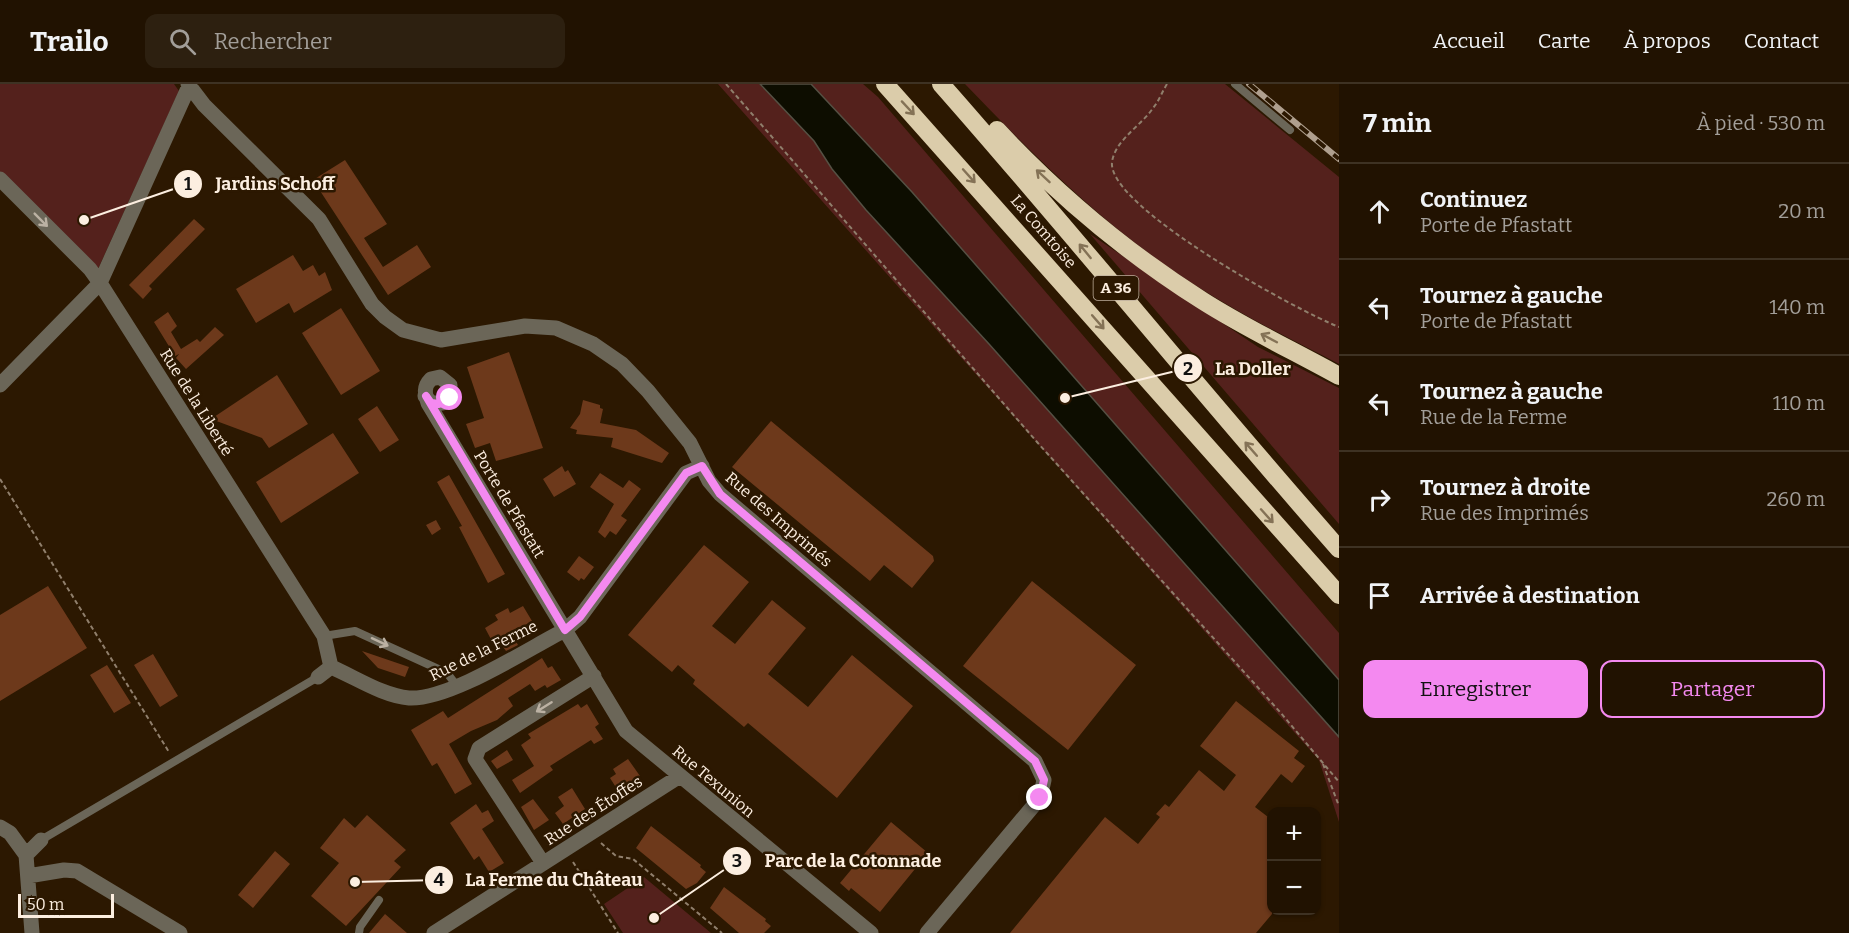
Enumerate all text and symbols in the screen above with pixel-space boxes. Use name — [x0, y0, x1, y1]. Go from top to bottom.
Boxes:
search box — [145, 14, 565, 68]
text: Trailo — [30, 25, 109, 58]
icon: search — [166, 25, 199, 58]
text: Rechercher — [214, 28, 332, 55]
text: Accueil — [1433, 28, 1505, 54]
text: Carte — [1538, 28, 1591, 54]
text: À propos — [1624, 28, 1711, 54]
text: Contact — [1744, 28, 1819, 54]
one-way arrow — [900, 100, 914, 115]
text: 7 min — [1363, 108, 1431, 139]
text: À pied · 530 m — [1696, 111, 1825, 135]
callout: Jardins Schoff — [173, 166, 346, 202]
one-way arrow — [962, 168, 976, 183]
one-way arrow — [1035, 169, 1050, 184]
text: 1 — [184, 173, 192, 195]
text: Jardins Schoff — [215, 173, 336, 195]
text: Continuez — [1420, 186, 1527, 213]
street label: La Comtoise — [1007, 191, 1081, 272]
icon: ahead — [1363, 195, 1396, 228]
text: 20 m — [1778, 199, 1825, 223]
one-way arrow — [34, 213, 49, 228]
text: Porte de Pfastatt — [1420, 213, 1572, 237]
one-way arrow — [1079, 243, 1092, 259]
road number: A 36 — [1094, 276, 1138, 300]
text: Tournez à gauche — [1420, 282, 1603, 309]
icon: left — [1363, 291, 1396, 324]
text: 140 m — [1769, 295, 1825, 319]
text: Porte de Pfastatt — [1420, 309, 1572, 333]
one-way arrow — [1091, 314, 1105, 329]
one-way arrow — [1261, 332, 1278, 344]
street label: Rue de la Liberté — [156, 345, 237, 459]
callout: La Doller — [1173, 350, 1303, 386]
text: 2 — [1183, 358, 1193, 380]
text: La Doller — [1215, 358, 1291, 380]
text: Tournez à gauche — [1420, 378, 1603, 405]
route start — [436, 384, 462, 410]
icon: left — [1363, 387, 1396, 420]
text: 110 m — [1773, 391, 1825, 415]
text: Rue de la Ferme — [1420, 405, 1567, 429]
one-way arrow — [1244, 442, 1258, 457]
street label: Porte de Pfastatt — [470, 447, 549, 561]
street label: Rue des Imprimés — [722, 468, 836, 571]
text: Tournez à droite — [1420, 474, 1590, 501]
icon: right — [1363, 483, 1396, 516]
text: 260 m — [1766, 487, 1825, 511]
text: Rue des Imprimés — [1420, 501, 1589, 525]
one-way arrow — [1260, 508, 1274, 523]
icon: arrive — [1363, 579, 1396, 612]
text: Arrivée à destination — [1420, 582, 1640, 609]
street label: Rue de la Ferme — [426, 616, 540, 685]
one-way arrow — [370, 637, 388, 649]
button: Enregistrer — [1363, 660, 1588, 718]
button: Partager — [1600, 660, 1825, 718]
one-way arrow — [536, 702, 553, 714]
street label: Rue Texunion — [669, 741, 759, 821]
street label: Rue des Étoffes — [540, 771, 646, 849]
route end — [1026, 784, 1052, 810]
map controls — [1267, 807, 1321, 915]
button: + — [1267, 807, 1321, 861]
callout: Parc de la Cotonnade — [722, 843, 953, 879]
text: 3 — [732, 850, 742, 872]
text: Parc de la Cotonnade — [765, 850, 942, 872]
button: − — [1267, 861, 1321, 915]
callout: La Ferme du Château — [424, 862, 655, 898]
text: 4 — [434, 869, 445, 891]
text: La Ferme du Château — [465, 869, 643, 891]
scale bar — [18, 891, 114, 918]
text: 50 m — [27, 895, 64, 914]

